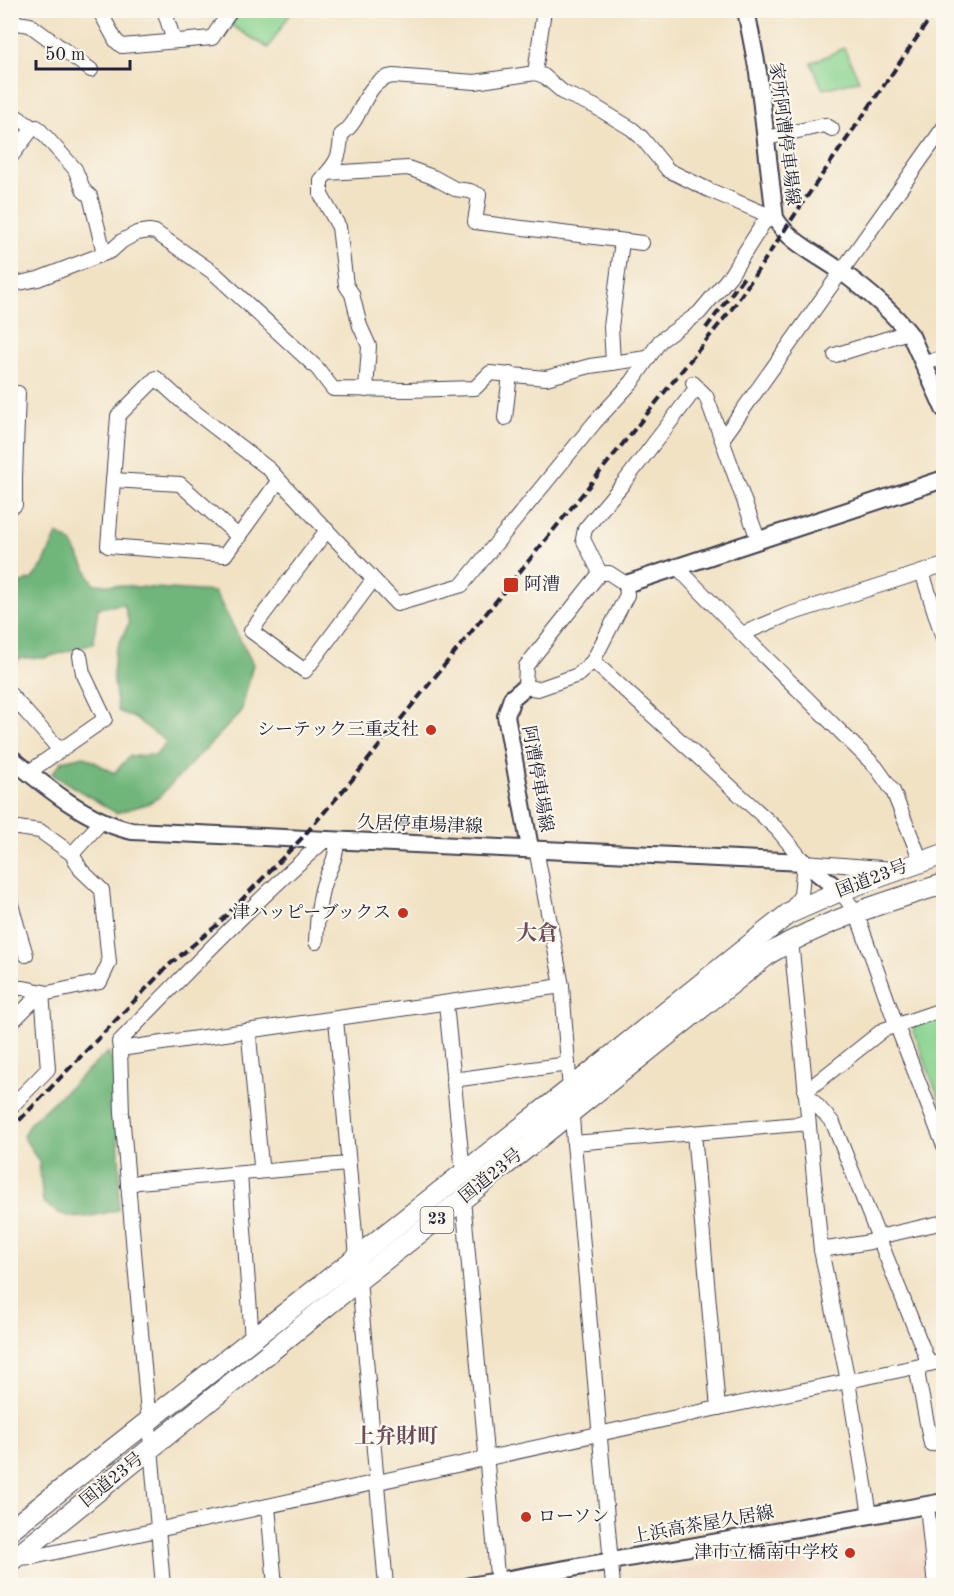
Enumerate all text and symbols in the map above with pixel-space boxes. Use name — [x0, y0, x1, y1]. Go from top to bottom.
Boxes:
scale bar — [36, 33, 130, 71]
text: 50 m — [45, 46, 85, 64]
street label: 家所阿漕停車場線 — [766, 61, 804, 207]
place label: 阿漕 — [524, 574, 560, 594]
marker: 阿漕 — [502, 576, 520, 594]
place label: シーテック三重支社 — [257, 719, 419, 739]
marker: シーテック三重支社 — [424, 723, 438, 737]
street label: 阿漕停車場線 — [519, 724, 557, 834]
street label: 久居停車場津線 — [357, 812, 483, 836]
street label: 国道23号 — [833, 855, 910, 901]
place label: 津ハッピーブックス — [232, 903, 391, 922]
marker: 津ハッピーブックス — [396, 906, 410, 920]
district label: 大倉 — [516, 922, 558, 945]
street label: 国道23号 — [455, 1144, 526, 1207]
road number: 23 — [420, 1207, 454, 1233]
district label: 上弁財町 — [354, 1425, 438, 1448]
street label: 国道23号 — [76, 1448, 147, 1511]
street label: 上浜高茶屋久居線 — [630, 1502, 775, 1546]
place label: ローソン — [538, 1508, 609, 1526]
marker: ローソン — [519, 1510, 533, 1524]
place label: 津市立橋南中学校 — [694, 1542, 838, 1562]
marker: 津市立橋南中学校 — [843, 1546, 857, 1560]

